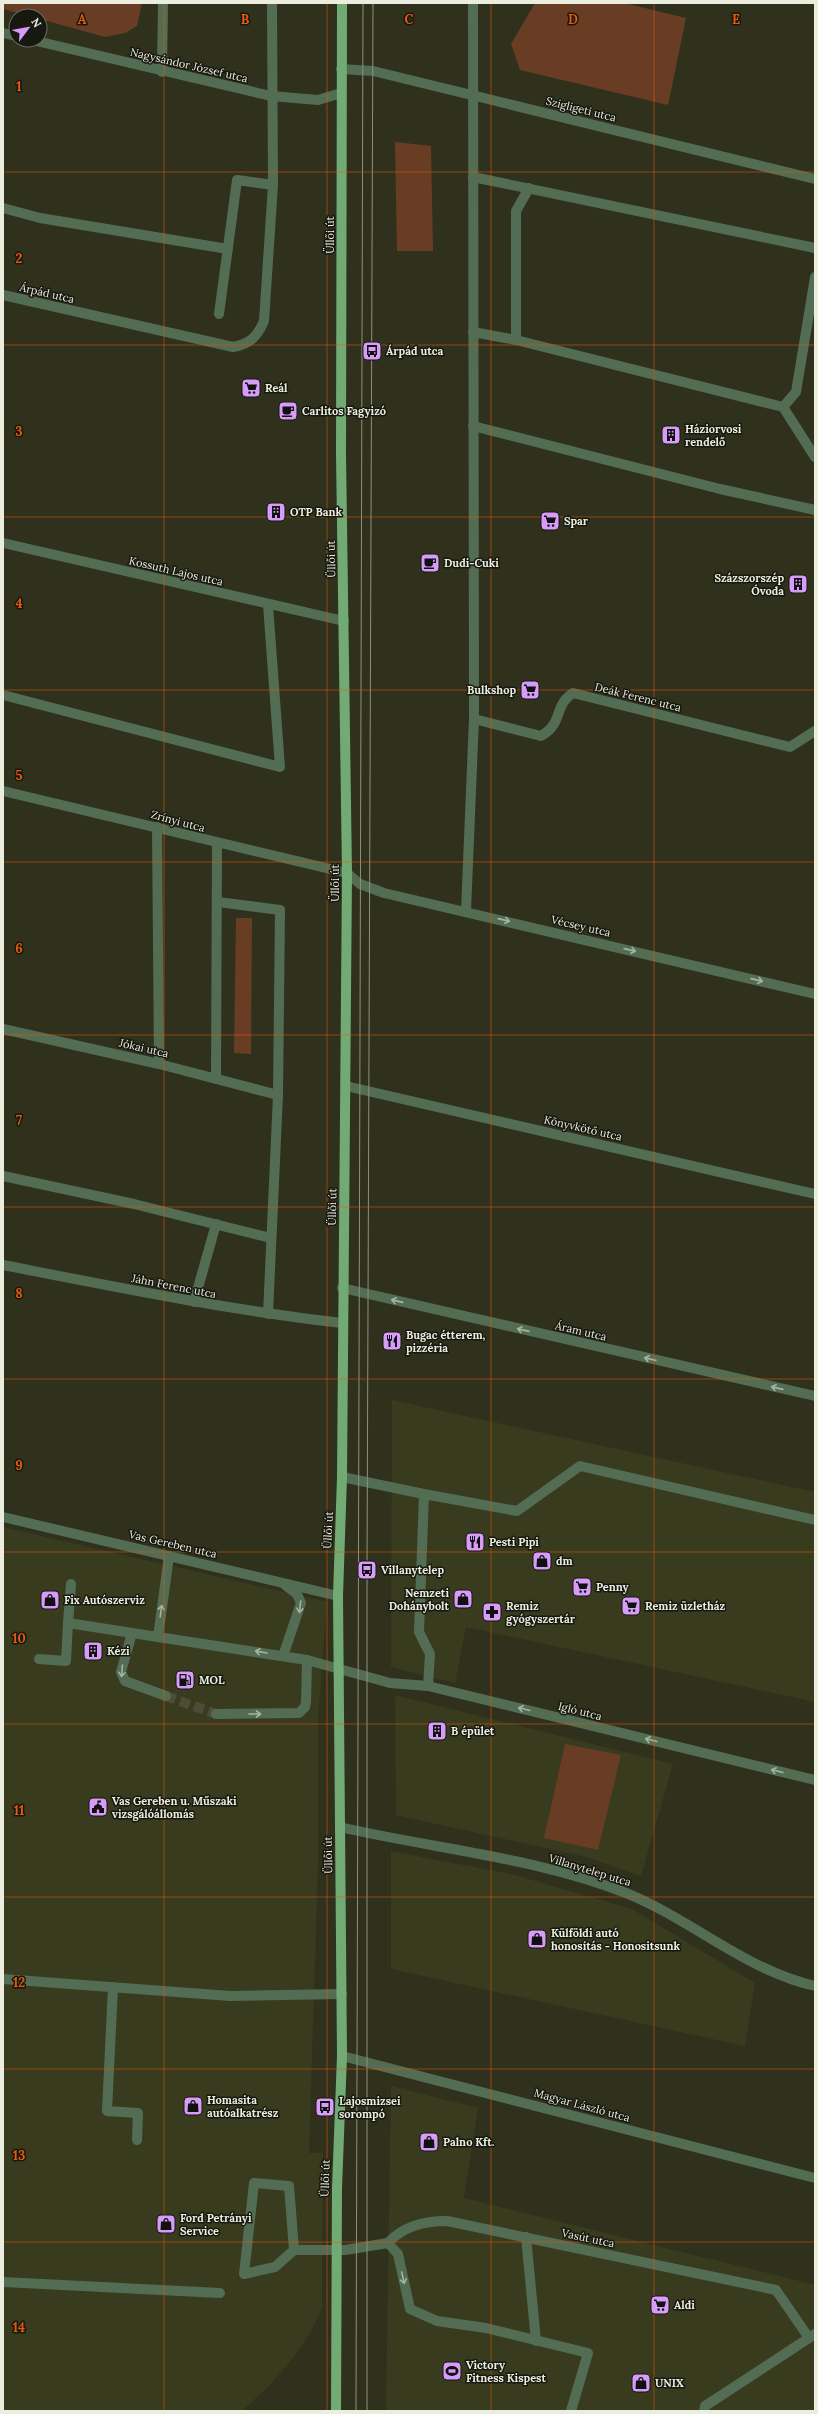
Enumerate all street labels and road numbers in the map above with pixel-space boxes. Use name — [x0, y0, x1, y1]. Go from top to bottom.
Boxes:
street label: Nagysándor József utca — [129, 45, 250, 85]
street label: Szigligeti utca — [544, 94, 618, 125]
street label: Üllői út — [322, 216, 337, 254]
street label: Árpád utca — [17, 280, 76, 306]
street label: Üllői út — [323, 539, 338, 578]
street label: Kossuth Lajos utca — [128, 553, 225, 589]
street label: Deák Ferenc utca — [593, 679, 683, 715]
street label: Zrínyi utca — [150, 807, 207, 835]
street label: Üllői út — [327, 864, 342, 902]
street label: Vécsey utca — [549, 912, 612, 940]
street label: Jókai utca — [117, 1035, 170, 1061]
street label: Könyvkötő utca — [542, 1112, 624, 1144]
street label: Üllői út — [324, 1187, 339, 1226]
street label: Jáhn Ferenc utca — [129, 1271, 218, 1301]
street label: Áram utca — [553, 1318, 608, 1344]
street label: Üllői út — [319, 1510, 336, 1549]
street label: Vas Gereben utca — [127, 1527, 219, 1561]
street label: Igló utca — [557, 1699, 604, 1723]
street label: Üllői út — [320, 1835, 335, 1874]
street label: Villanytelep utca — [546, 1851, 633, 1889]
street label: Magyar László utca — [532, 2085, 632, 2125]
street label: Üllői út — [316, 2158, 333, 2197]
street label: Vasút utca — [559, 2225, 616, 2250]

